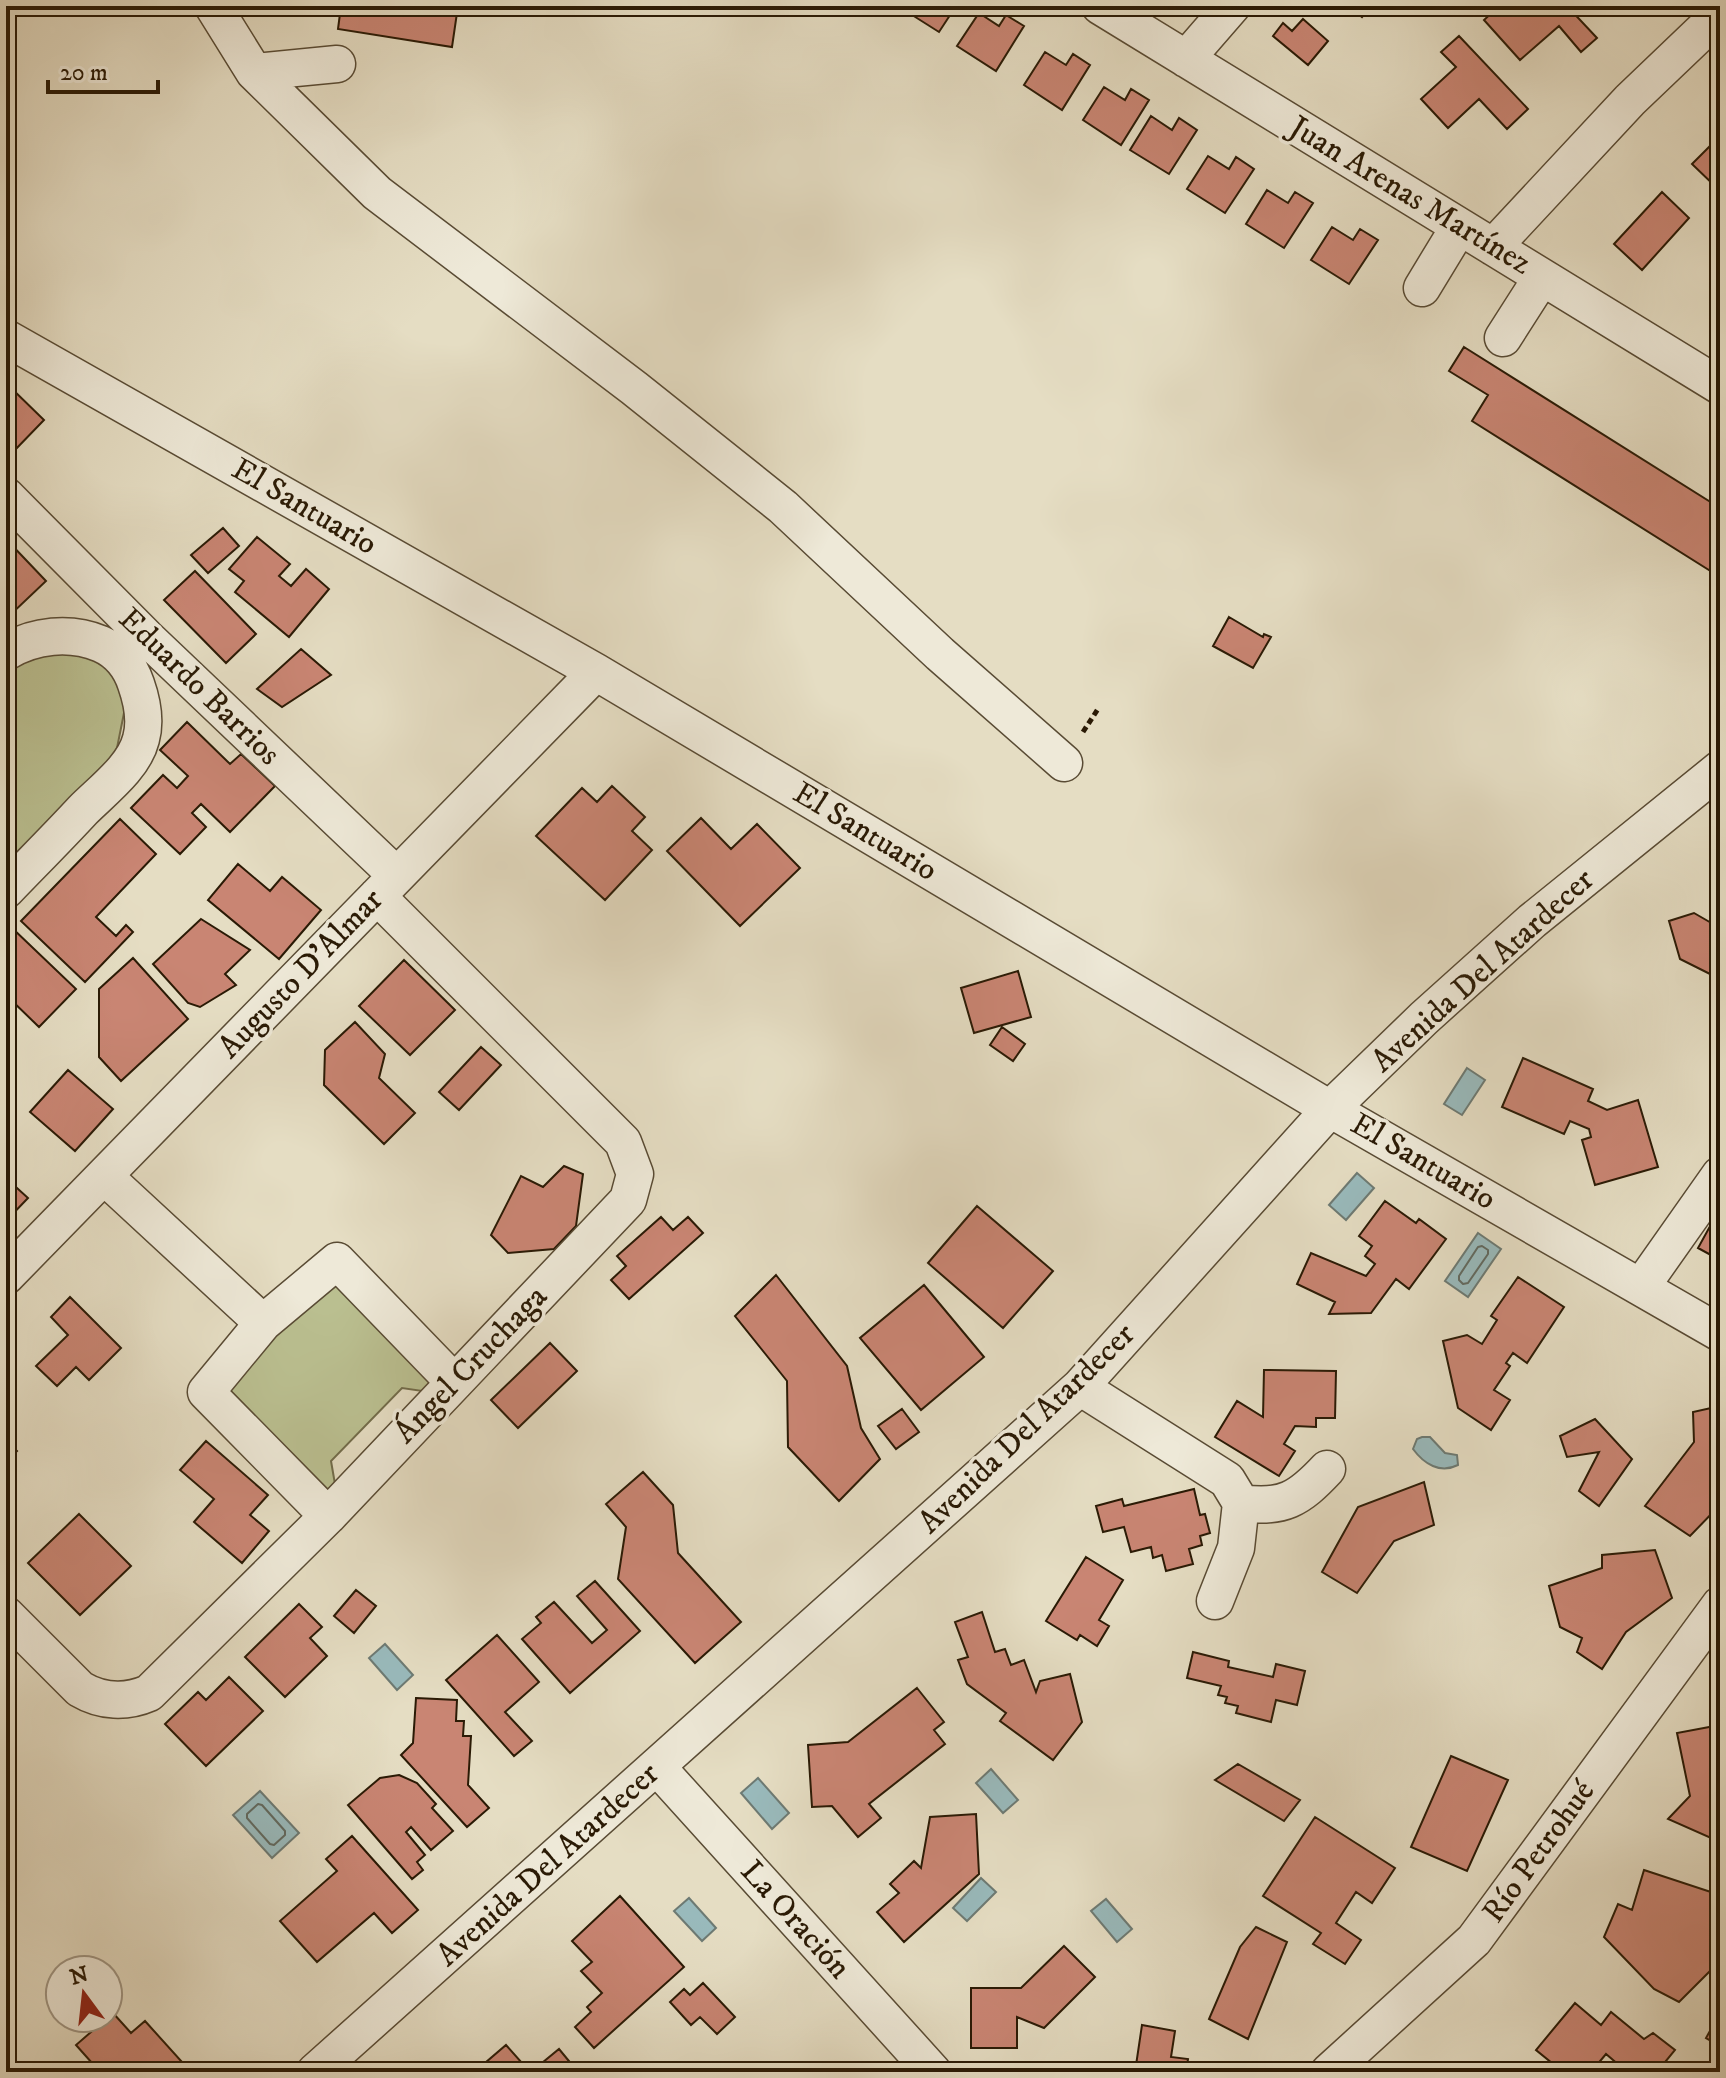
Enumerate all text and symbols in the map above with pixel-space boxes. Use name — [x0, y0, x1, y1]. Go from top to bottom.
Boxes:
scale bar — [48, 44, 158, 94]
text: 20 m — [60, 58, 108, 88]
street label: Juan Arenas Martínez — [1279, 106, 1538, 284]
street label: El Santuario — [224, 449, 384, 565]
street label: Eduardo Barrios — [110, 600, 288, 774]
street label: El Santuario — [786, 773, 944, 891]
street label: Avenida Del Atardecer — [1363, 860, 1603, 1082]
street label: Augusto D'Almar — [210, 881, 392, 1067]
street label: El Santuario — [1343, 1104, 1503, 1220]
street label: Ángel Cruchaga — [386, 1277, 557, 1452]
street label: Avenida Del Atardecer — [910, 1315, 1144, 1543]
street label: Avenida Del Atardecer — [428, 1754, 668, 1976]
street label: Río Petrohué — [1474, 1772, 1604, 1931]
street label: La Oración — [731, 1852, 859, 1988]
north arrow — [44, 1954, 124, 2034]
text: N — [67, 1961, 91, 1992]

